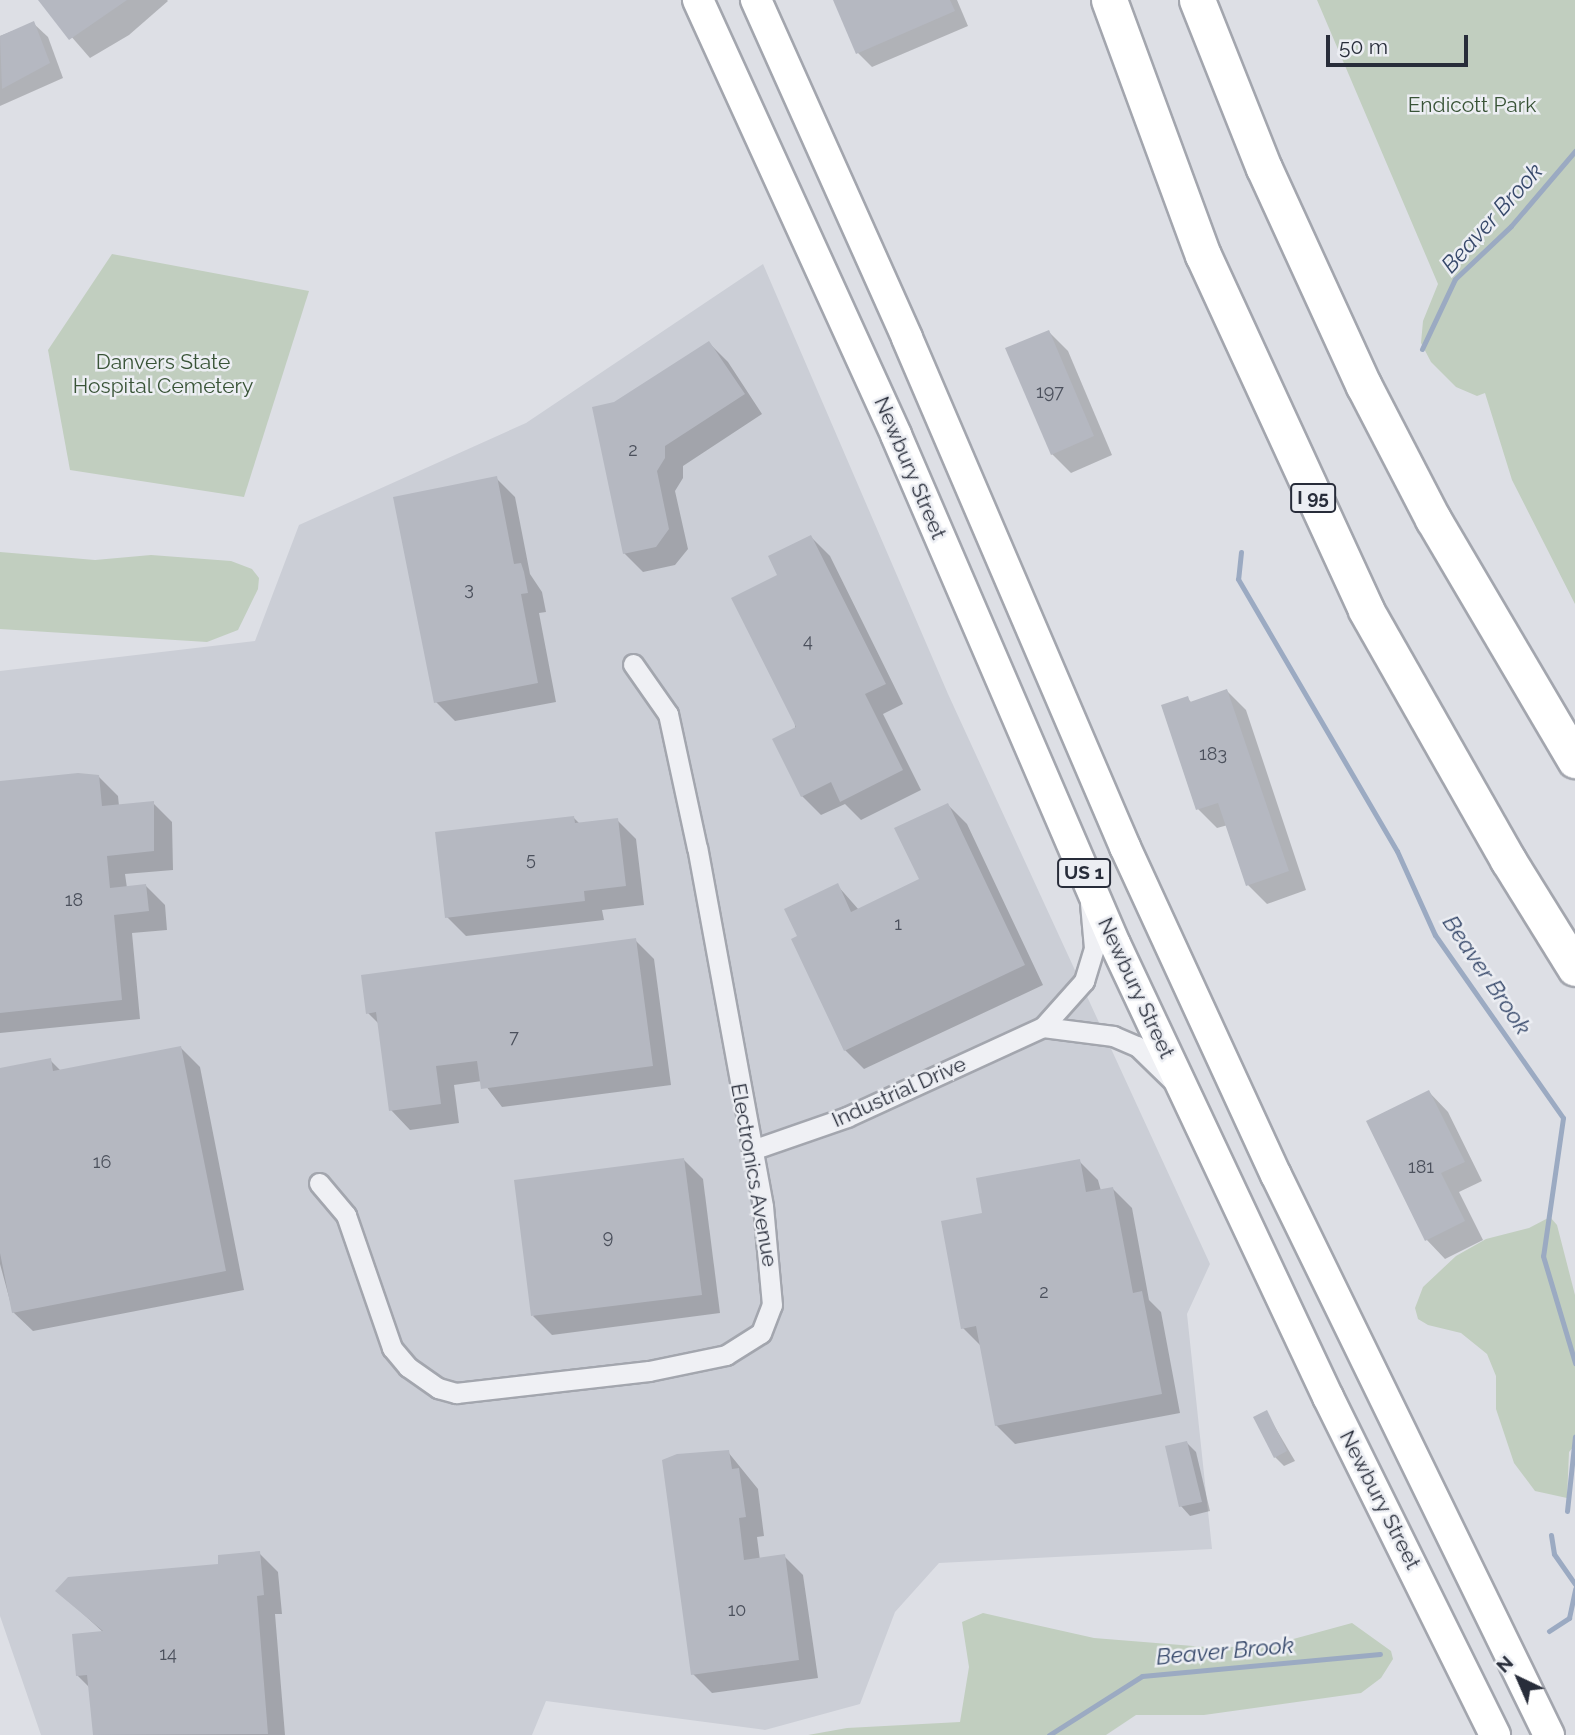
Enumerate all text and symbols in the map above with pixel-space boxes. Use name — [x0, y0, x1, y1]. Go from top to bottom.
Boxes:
scale bar — [1330, 21, 1472, 65]
text: 50 m — [1339, 34, 1388, 59]
park label: Endicott Park — [1408, 92, 1536, 118]
water label: Beaver Brook — [1435, 157, 1549, 279]
park label: Danvers State Hospital Cemetery — [72, 349, 254, 399]
house number: 197 — [1036, 381, 1064, 403]
street label: Newbury Street — [869, 393, 951, 543]
house number: 2 — [628, 439, 638, 461]
road number: I 95 — [1288, 482, 1338, 513]
house number: 3 — [464, 578, 474, 600]
house number: 4 — [803, 630, 813, 652]
house number: 183 — [1199, 743, 1227, 765]
house number: 5 — [526, 848, 536, 870]
road number: US 1 — [1056, 858, 1112, 888]
house number: 18 — [65, 889, 83, 911]
water label: Beaver Brook — [1437, 910, 1537, 1040]
house number: 1 — [894, 913, 902, 935]
street label: Newbury Street — [1092, 913, 1180, 1063]
house number: 7 — [509, 1026, 519, 1048]
street label: Industrial Drive — [828, 1051, 970, 1133]
street label: Electronics Avenue — [725, 1081, 783, 1269]
house number: 16 — [93, 1151, 111, 1173]
house number: 181 — [1408, 1156, 1434, 1178]
house number: 9 — [603, 1226, 613, 1248]
house number: 2 — [1039, 1281, 1049, 1303]
street label: Newbury Street — [1334, 1426, 1426, 1574]
house number: 10 — [728, 1599, 746, 1621]
water label: Beaver Brook — [1155, 1631, 1295, 1671]
house number: 14 — [159, 1643, 177, 1665]
north arrow — [1484, 1644, 1554, 1714]
text: N — [1492, 1651, 1517, 1677]

